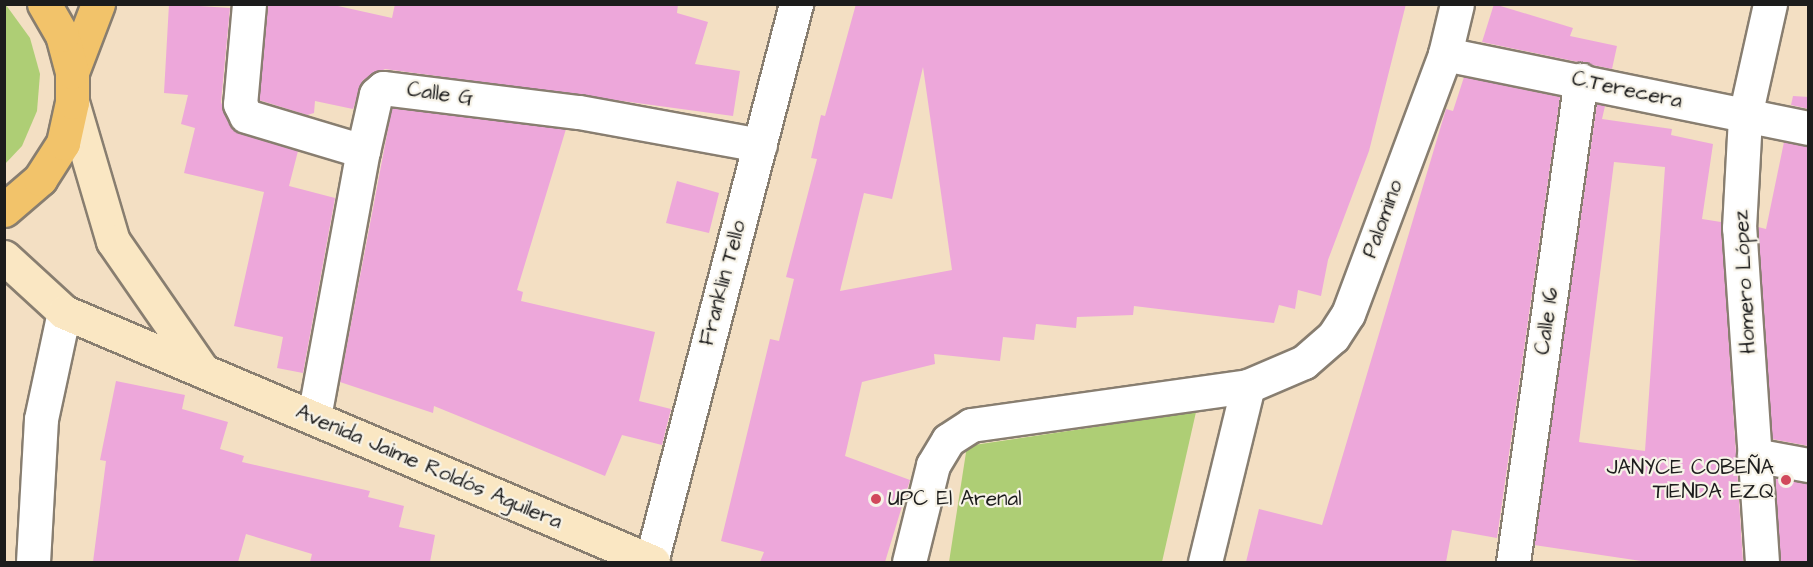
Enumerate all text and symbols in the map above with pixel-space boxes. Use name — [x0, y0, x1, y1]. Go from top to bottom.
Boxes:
street label: C.Terecera — [1570, 66, 1684, 114]
street label: Calle G — [405, 77, 475, 111]
street label: Palomino — [1357, 177, 1409, 261]
street label: Homero López — [1729, 210, 1761, 354]
street label: Franklin Tello — [694, 218, 752, 348]
street label: Calle 16 — [1530, 286, 1564, 356]
street label: Avenida Jaime Roldós Aguilera — [292, 399, 566, 535]
place label: JANYCE COBEÑA TIENDA EZQ — [1606, 455, 1774, 505]
marker: JANYCE COBEÑA TIENDA EZQ — [1779, 473, 1793, 487]
place label: UPC El Arenal — [888, 486, 1021, 512]
marker: UPC El Arenal — [869, 492, 883, 506]

